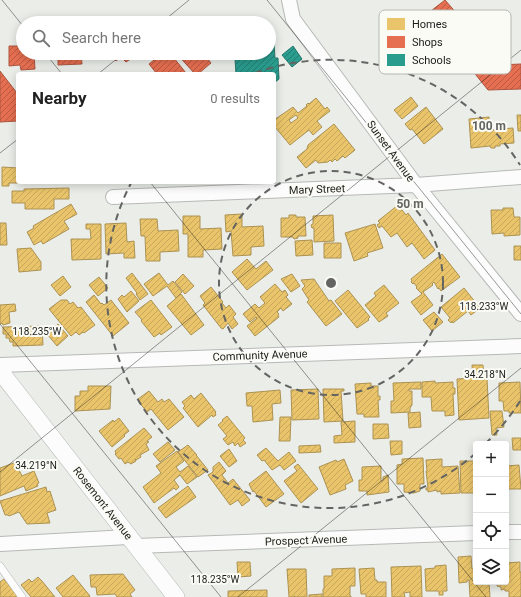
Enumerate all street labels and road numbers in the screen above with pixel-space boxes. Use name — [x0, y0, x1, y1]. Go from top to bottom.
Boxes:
street label: Sunset Avenue — [364, 118, 417, 185]
street label: Mary Street — [289, 182, 346, 197]
street label: Community Avenue — [212, 347, 308, 364]
street label: Rosemont Avenue — [70, 464, 135, 542]
street label: Prospect Avenue — [265, 533, 348, 548]

